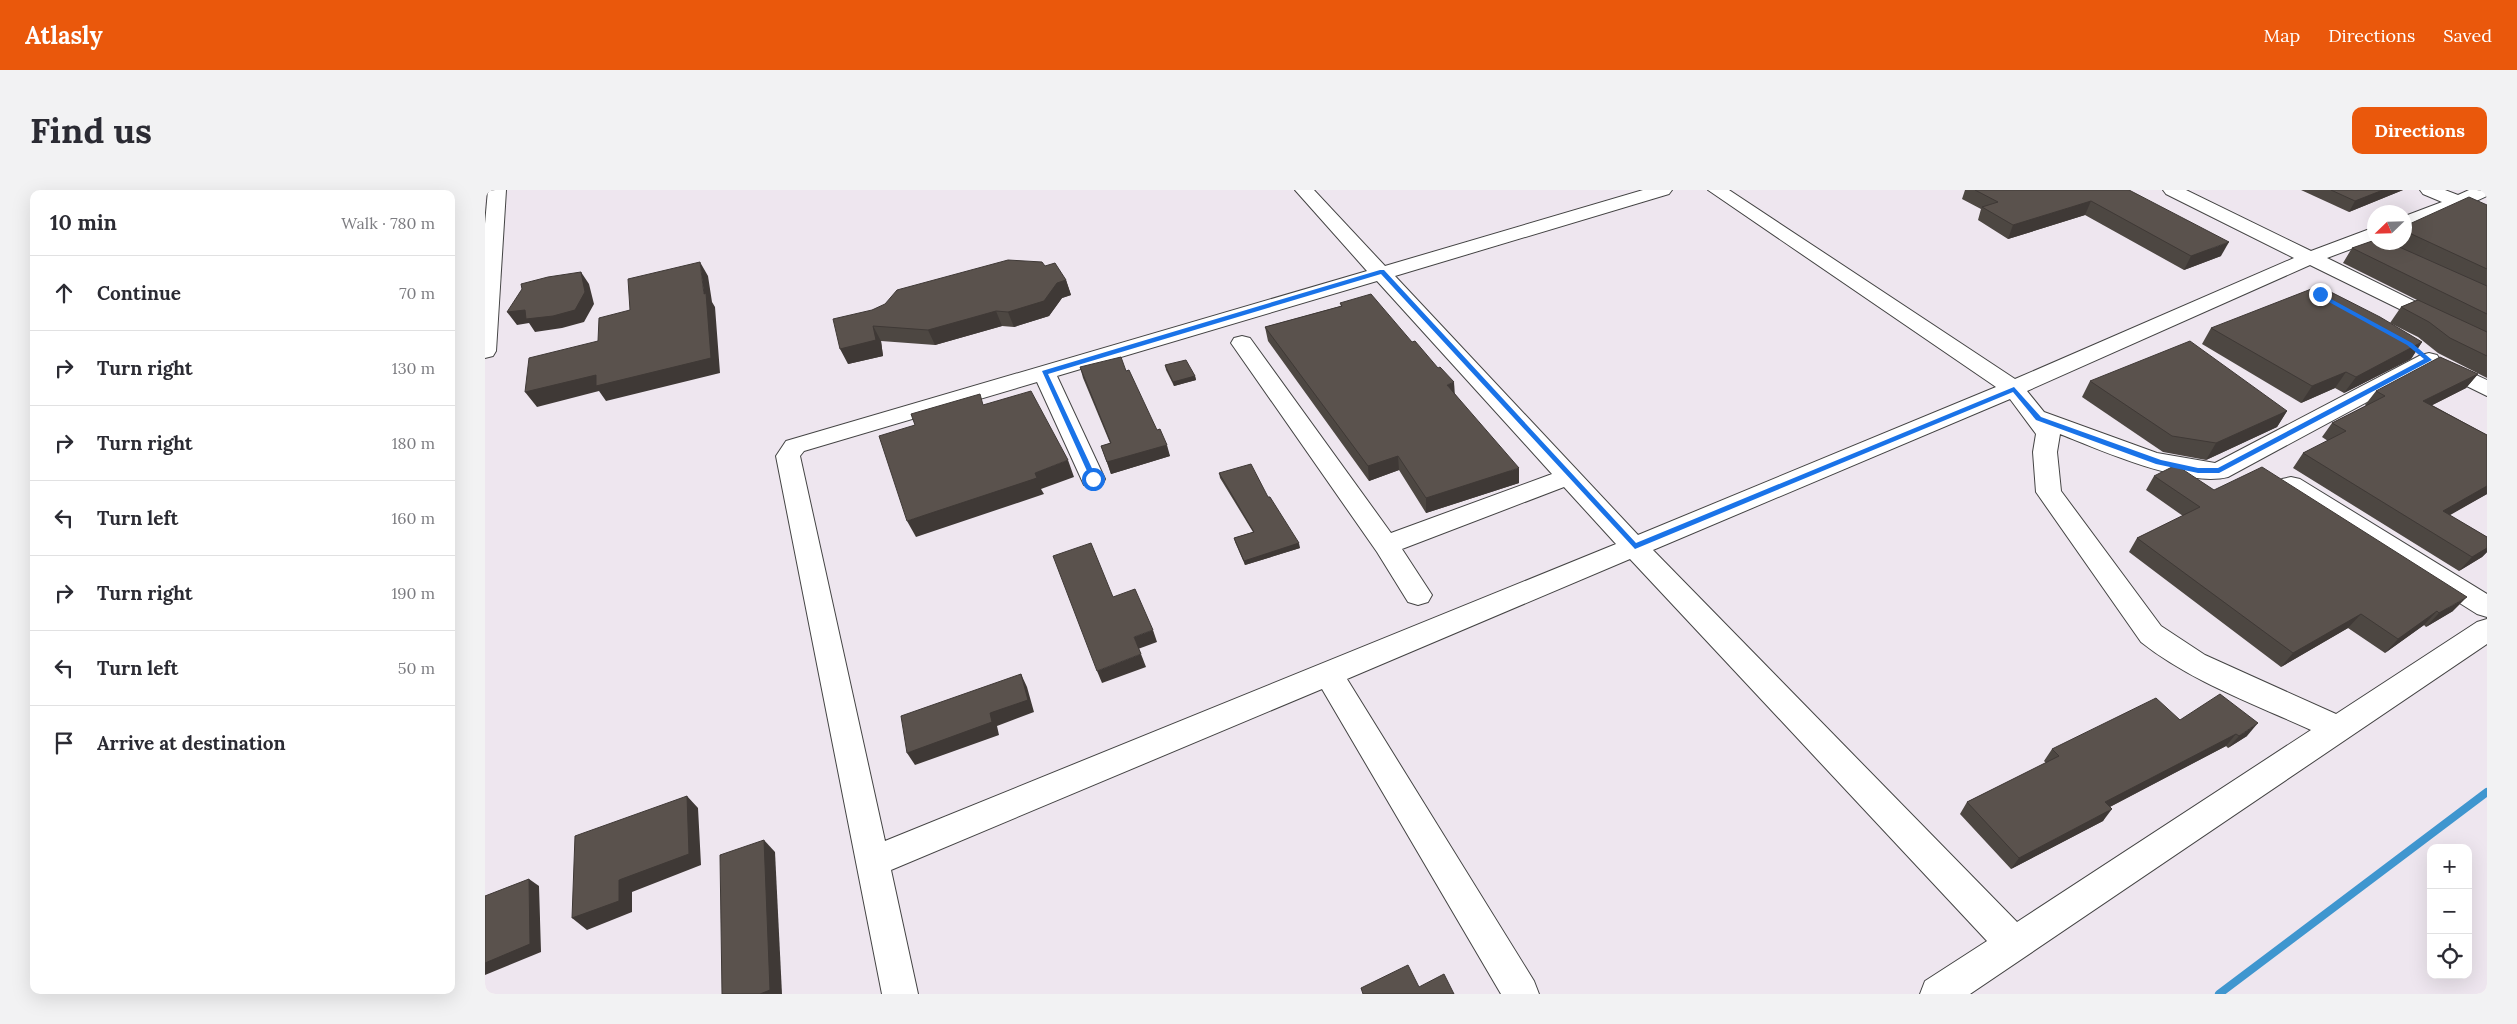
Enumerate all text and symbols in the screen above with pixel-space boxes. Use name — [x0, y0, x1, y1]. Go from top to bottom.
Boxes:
text: Atlasly — [25, 20, 103, 51]
text: Map — [2264, 24, 2300, 47]
text: Directions — [2328, 24, 2415, 47]
text: Saved — [2443, 24, 2492, 47]
button: Directions — [2352, 107, 2487, 154]
text: Find us — [30, 108, 152, 153]
north arrow — [2367, 205, 2412, 250]
text: 10 min — [50, 209, 117, 236]
text: Walk · 780 m — [341, 213, 435, 233]
icon: ahead — [50, 279, 78, 307]
text: Continue — [97, 281, 181, 305]
text: 70 m — [399, 283, 435, 303]
route end — [2309, 283, 2332, 306]
icon: right — [50, 354, 78, 382]
text: Turn right — [97, 356, 193, 380]
text: 130 m — [392, 358, 435, 378]
icon: right — [50, 429, 78, 457]
text: Turn right — [97, 431, 193, 455]
text: 180 m — [392, 433, 435, 453]
route start — [1082, 468, 1105, 491]
icon: left — [50, 504, 78, 532]
text: Turn left — [97, 506, 178, 530]
text: 160 m — [391, 508, 435, 528]
icon: right — [50, 579, 78, 607]
text: Turn right — [97, 581, 193, 605]
text: 190 m — [391, 583, 435, 603]
icon: left — [50, 654, 78, 682]
text: Turn left — [97, 656, 178, 680]
text: 50 m — [398, 658, 435, 678]
icon: arrive — [50, 729, 78, 757]
text: Arrive at destination — [97, 731, 286, 755]
map controls — [2427, 844, 2472, 979]
button: + — [2427, 844, 2472, 889]
button: − — [2427, 889, 2472, 934]
button: locate — [2427, 934, 2472, 979]

